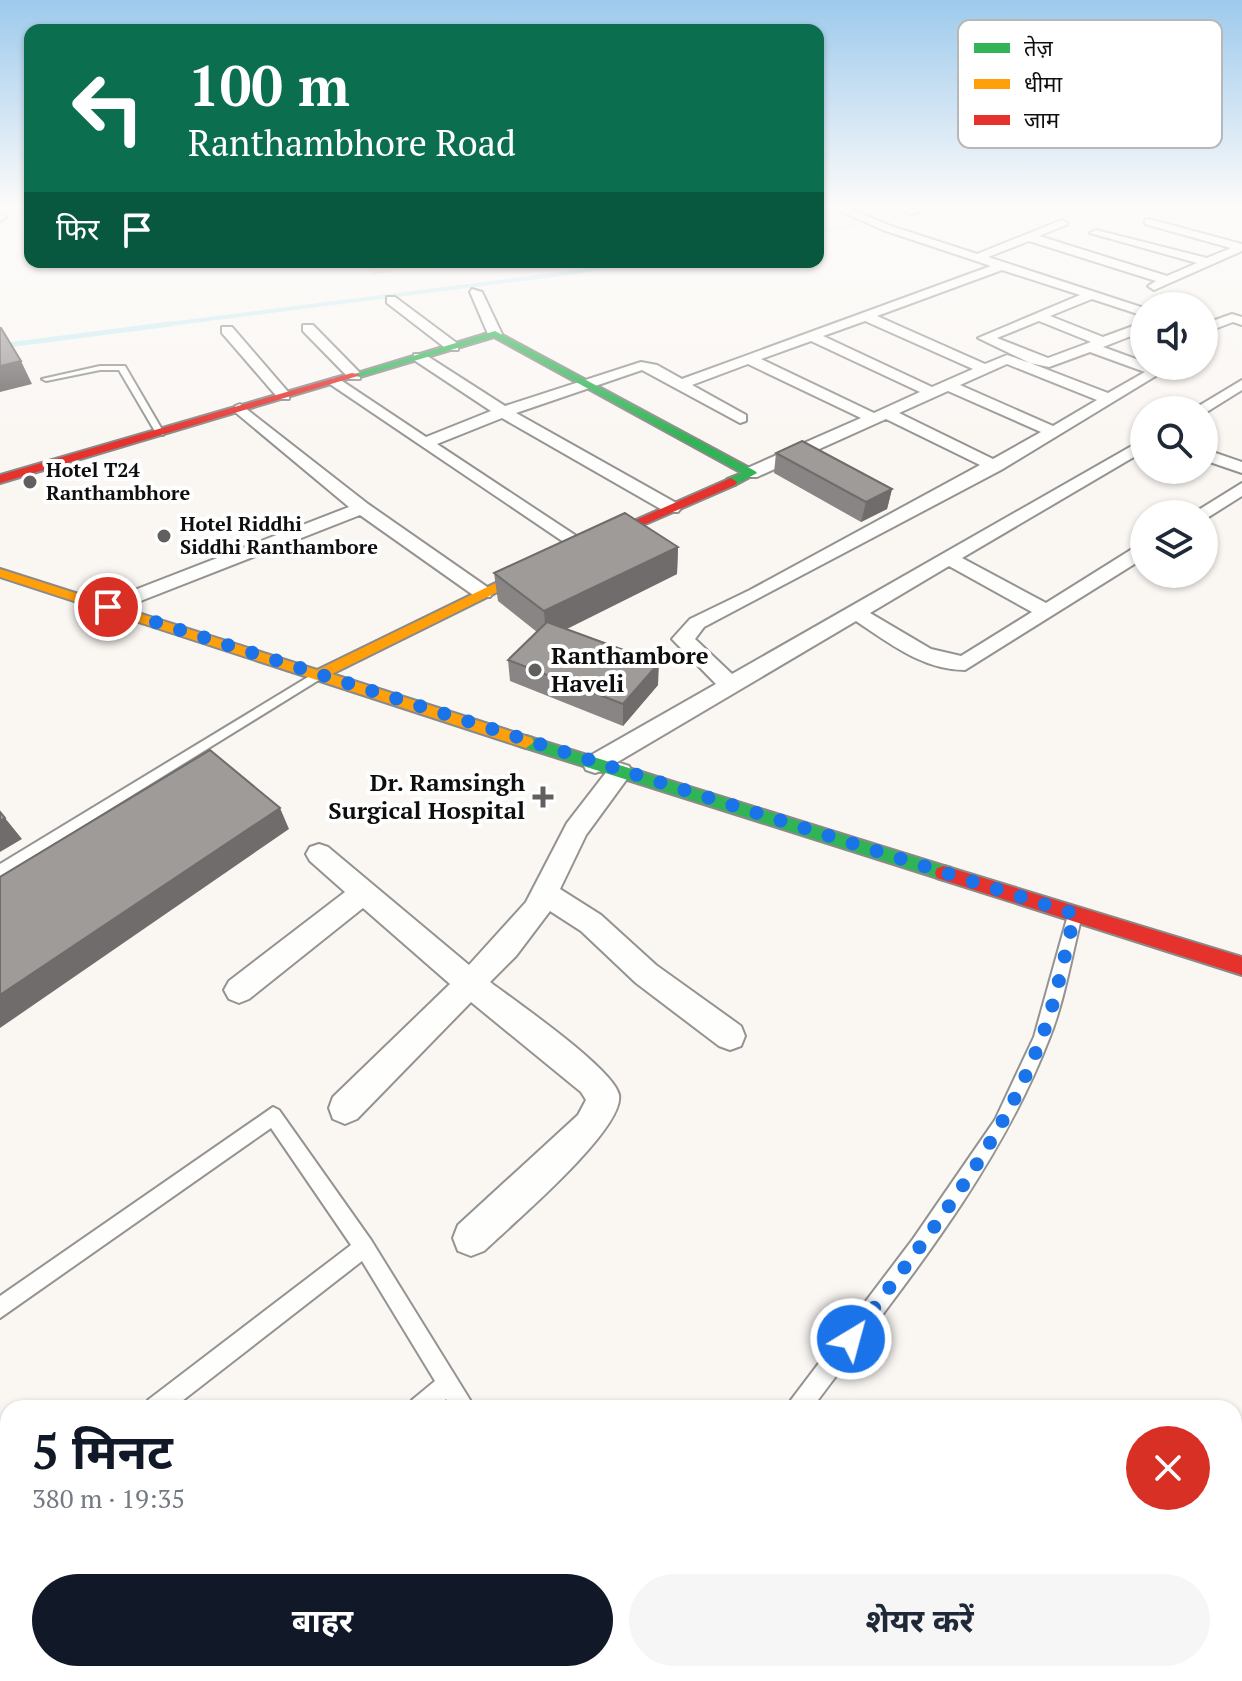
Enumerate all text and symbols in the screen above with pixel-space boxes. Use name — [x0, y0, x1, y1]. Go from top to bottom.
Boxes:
legend — [958, 20, 1222, 148]
text: तेज़ — [1024, 33, 1054, 62]
text: 100 m — [188, 48, 350, 122]
icon: left — [56, 56, 160, 160]
text: धीमा — [1024, 69, 1062, 98]
text: जाम — [1024, 105, 1060, 134]
text: Ranthambhore Road — [188, 119, 516, 166]
icon: arrive — [115, 208, 159, 252]
text: फिर — [56, 209, 99, 249]
map controls — [1130, 292, 1218, 588]
button: sound — [1130, 292, 1218, 380]
button: search — [1130, 396, 1218, 484]
place label: Hotel T24 Ranthambhore — [46, 456, 190, 506]
marker: Hotel T24 Ranthambhore — [21, 473, 39, 491]
button: layers — [1130, 500, 1218, 588]
place label: Hotel Riddhi Siddhi Ranthambore — [180, 510, 378, 560]
marker: Hotel Riddhi Siddhi Ranthambore — [155, 527, 173, 545]
pin — [74, 573, 142, 641]
icon: arrive — [86, 585, 130, 629]
place label: Ranthambore Haveli — [551, 639, 709, 699]
marker: Ranthambore Haveli — [526, 661, 544, 679]
place label: Dr. Ramsingh Surgical Hospital — [328, 766, 526, 826]
marker: Dr. Ramsingh Surgical Hospital — [532, 786, 554, 808]
position arrow — [809, 1297, 893, 1381]
text: 5 मिनट — [32, 1419, 173, 1483]
button: close — [1126, 1426, 1210, 1510]
text: 380 m · 19:35 — [32, 1481, 185, 1515]
button: बाहर — [32, 1574, 613, 1666]
button: शेयर करें — [629, 1574, 1210, 1666]

